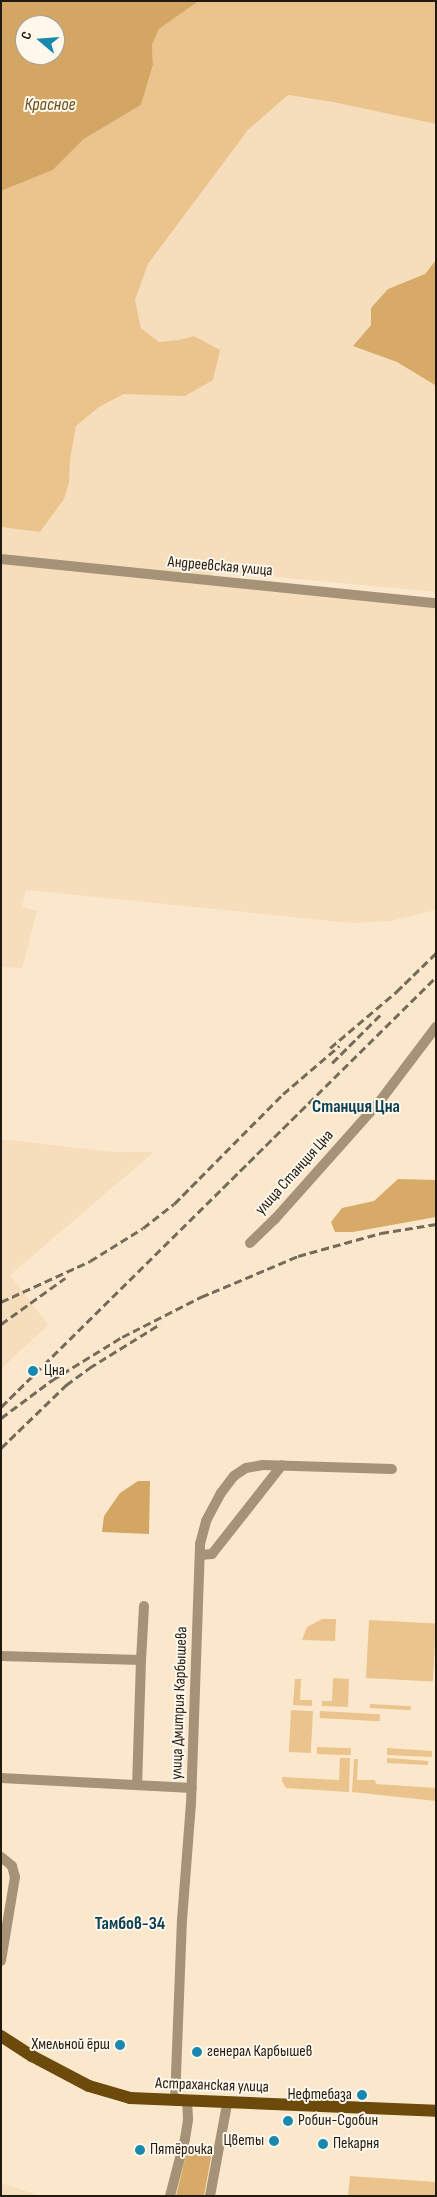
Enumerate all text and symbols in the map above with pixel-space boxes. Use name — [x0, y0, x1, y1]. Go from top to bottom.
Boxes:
north arrow — [15, 15, 65, 65]
text: С — [17, 29, 35, 42]
water label: Красное — [24, 94, 76, 116]
street label: Андреевская улица — [167, 553, 273, 581]
district label: Станция Цна — [312, 1096, 400, 1118]
street label: улица Станция Цна — [252, 1127, 338, 1219]
place label: Цна — [44, 1361, 65, 1381]
marker: Цна — [26, 1364, 40, 1378]
street label: улица Дмитрия Карбышева — [168, 1626, 192, 1780]
district label: Тамбов-34 — [95, 1913, 165, 1935]
place label: Хмельной ёрш — [31, 2035, 110, 2055]
marker: Хмельной ёрш — [114, 2039, 126, 2051]
place label: генерал Карбышев — [207, 2042, 312, 2062]
marker: генерал Карбышев — [191, 2046, 203, 2058]
street label: Астраханская улица — [155, 2074, 269, 2098]
place label: Нефтебаза — [287, 2085, 352, 2105]
marker: Нефтебаза — [356, 2089, 368, 2101]
place label: Робин-Сдобин — [298, 2111, 378, 2131]
marker: Робин-Сдобин — [282, 2115, 294, 2127]
place label: Цветы — [223, 2131, 264, 2151]
place label: Пекарня — [333, 2134, 379, 2154]
marker: Цветы — [268, 2135, 280, 2147]
marker: Пекарня — [317, 2138, 329, 2150]
place label: Пятёрочка — [150, 2140, 213, 2160]
marker: Пятёрочка — [134, 2144, 146, 2156]

